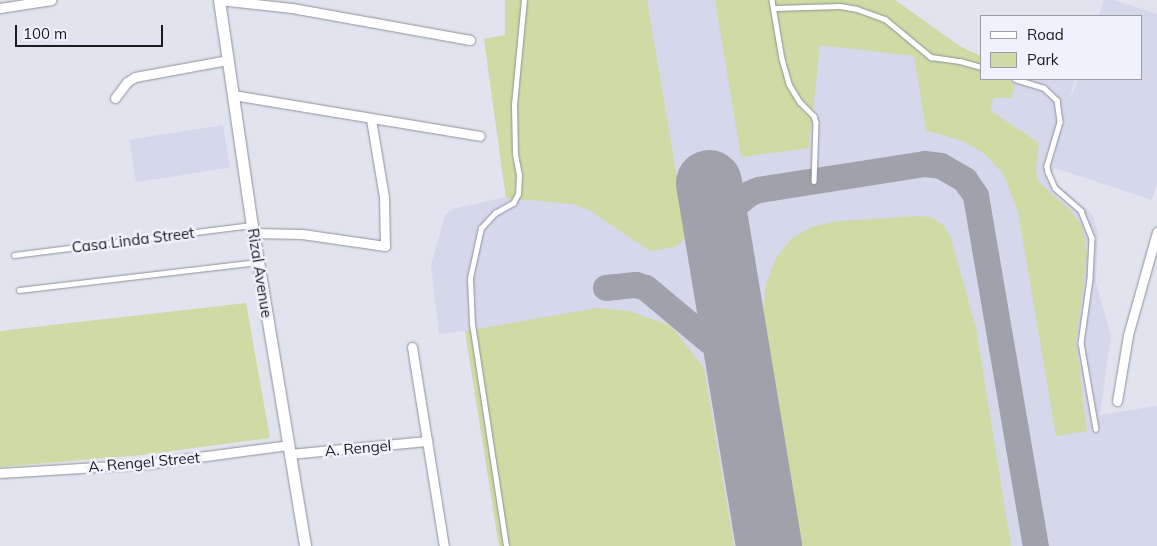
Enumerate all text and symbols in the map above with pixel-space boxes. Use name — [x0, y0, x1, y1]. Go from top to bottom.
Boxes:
scale bar — [18, 15, 165, 47]
legend — [980, 15, 1142, 80]
text: 100 m — [23, 24, 67, 43]
text: Road — [1027, 25, 1064, 44]
text: Park — [1027, 50, 1059, 69]
street label: Casa Linda Street — [71, 224, 195, 256]
street label: Rizal Avenue — [244, 227, 276, 319]
street label: A. Rengel — [324, 436, 392, 460]
street label: A. Rengel Street — [87, 448, 201, 476]

